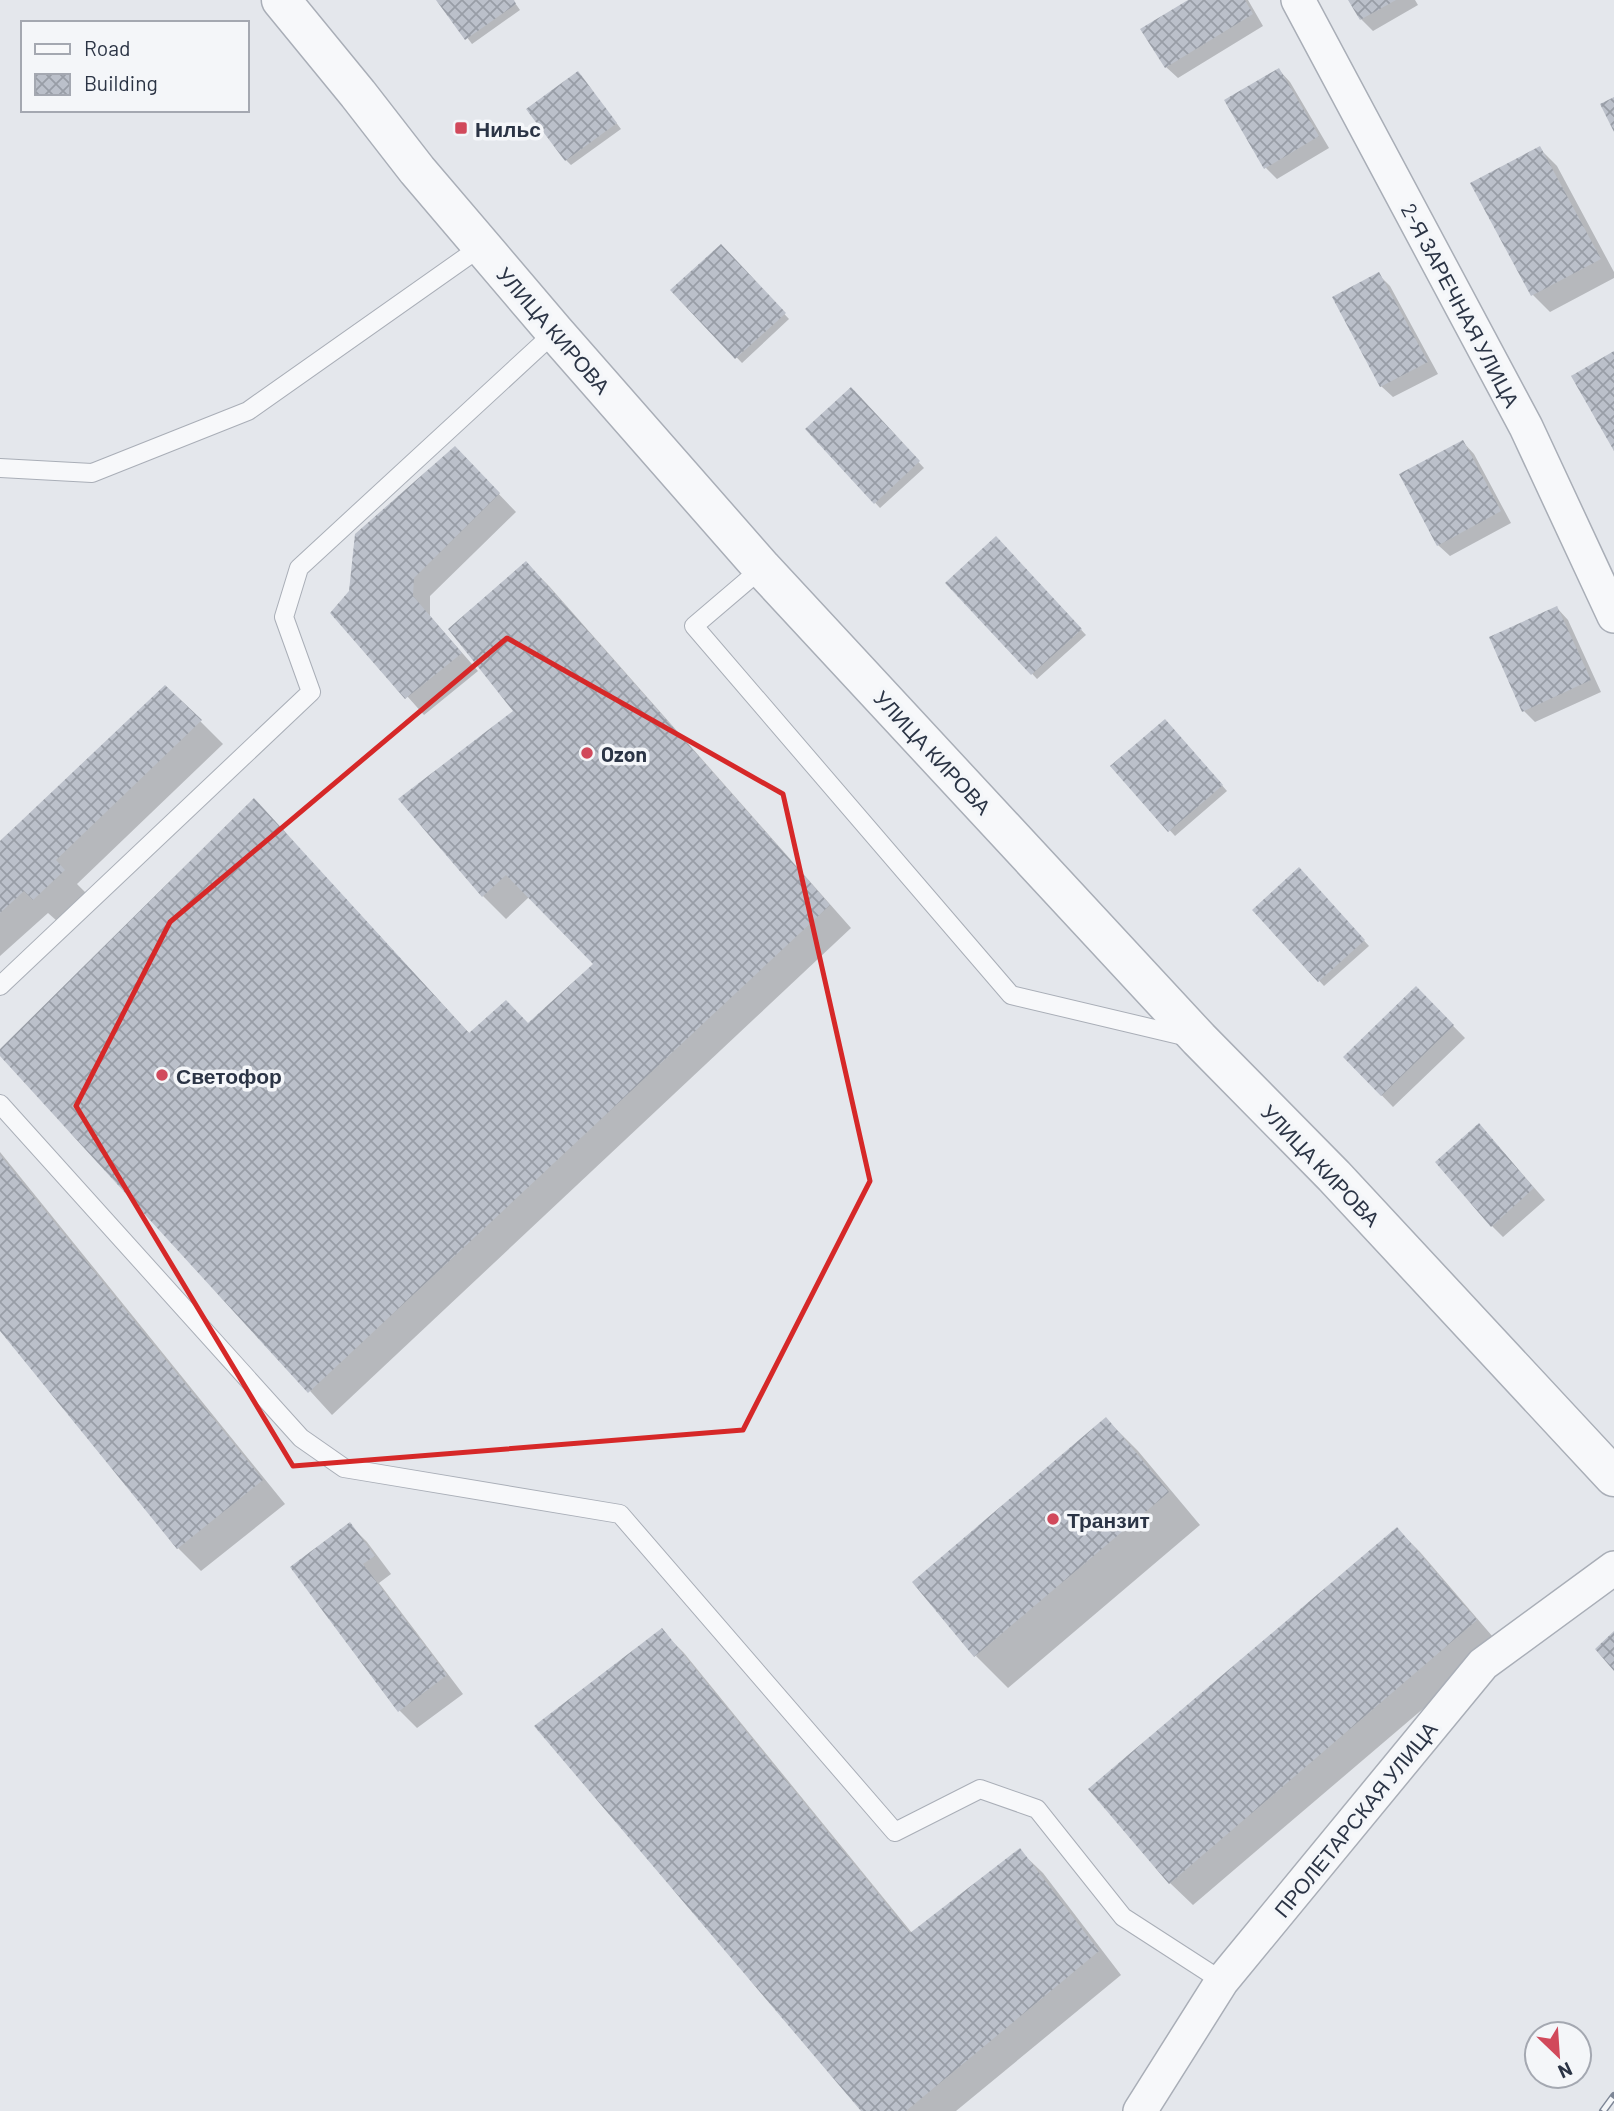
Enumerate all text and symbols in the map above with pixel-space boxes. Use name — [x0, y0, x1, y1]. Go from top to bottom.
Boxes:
legend — [21, 21, 248, 112]
text: Road — [84, 35, 130, 60]
text: Building — [84, 70, 158, 95]
place label: Нильс — [475, 116, 541, 141]
marker: Нильс — [453, 120, 469, 136]
street label: 2-Я ЗАРЕЧНАЯ УЛИЦА — [1397, 199, 1525, 411]
street label: УЛИЦА КИРОВА — [492, 261, 616, 399]
street label: УЛИЦА КИРОВА — [869, 685, 997, 819]
place label: Ozon — [601, 741, 647, 766]
marker: Ozon — [579, 745, 595, 761]
place label: Светофор — [176, 1063, 282, 1088]
marker: Светофор — [154, 1067, 170, 1083]
street label: УЛИЦА КИРОВА — [1257, 1099, 1385, 1231]
place label: Транзит — [1067, 1507, 1150, 1532]
marker: Транзит — [1045, 1511, 1061, 1527]
street label: ПРОЛЕТАРСКАЯ УЛИЦА — [1268, 1716, 1442, 1922]
north arrow — [1523, 2020, 1593, 2090]
text: N — [1555, 2058, 1576, 2084]

